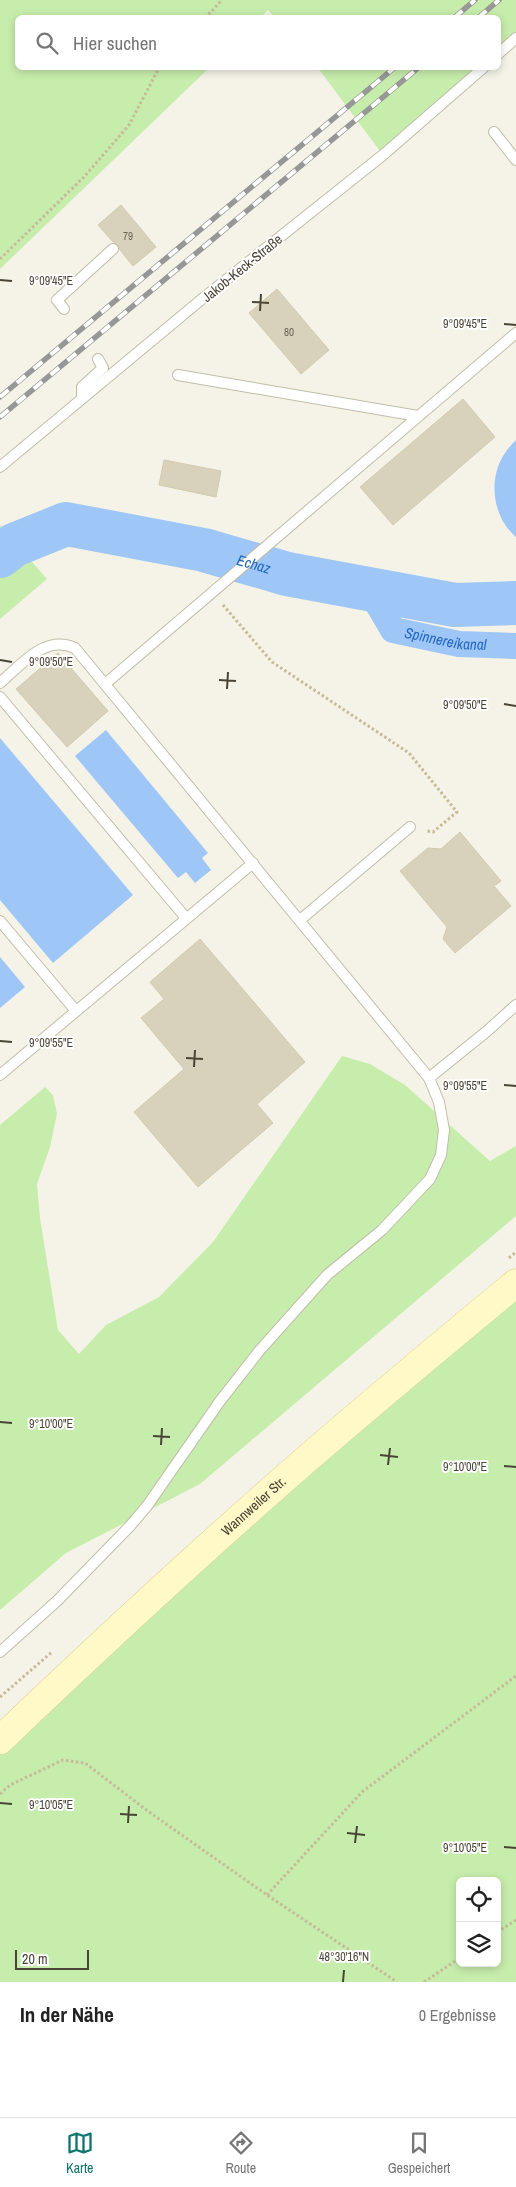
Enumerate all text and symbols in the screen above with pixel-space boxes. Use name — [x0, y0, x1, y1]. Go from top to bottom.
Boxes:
search box — [15, 15, 501, 70]
icon: search — [33, 29, 61, 57]
text: Hier suchen — [73, 30, 157, 56]
house number: 79 — [123, 229, 133, 243]
street label: Jakob-Keck-Straße — [198, 230, 286, 306]
text: 9°09'45"E — [29, 273, 73, 289]
text: 9°09'45"E — [443, 316, 487, 332]
house number: 80 — [284, 325, 294, 339]
water label: Echaz — [234, 549, 274, 579]
water label: Spinnereikanal — [403, 622, 487, 655]
text: 9°09'50"E — [29, 654, 73, 670]
text: 9°09'50"E — [443, 697, 487, 713]
text: 9°09'55"E — [29, 1035, 73, 1051]
text: 9°09'55"E — [443, 1078, 487, 1094]
text: 9°10'00"E — [29, 1416, 73, 1432]
text: 9°10'00"E — [443, 1459, 487, 1475]
street label: Wannweiler Str. — [217, 1472, 290, 1540]
text: 9°10'05"E — [29, 1797, 73, 1813]
text: 9°10'05"E — [443, 1840, 487, 1856]
map controls — [456, 1877, 501, 1967]
button: locate — [456, 1877, 501, 1922]
button: layers — [456, 1922, 501, 1967]
scale bar — [15, 1947, 89, 1970]
text: 48°30'16"N — [319, 1949, 369, 1965]
text: 20 m — [22, 1950, 48, 1968]
text: In der Nähe — [20, 2000, 114, 2029]
text: 0 Ergebnisse — [419, 2004, 496, 2026]
tab: Karte — [66, 2129, 94, 2177]
tab: Route — [225, 2129, 256, 2177]
tab: Gespeichert — [388, 2129, 450, 2177]

